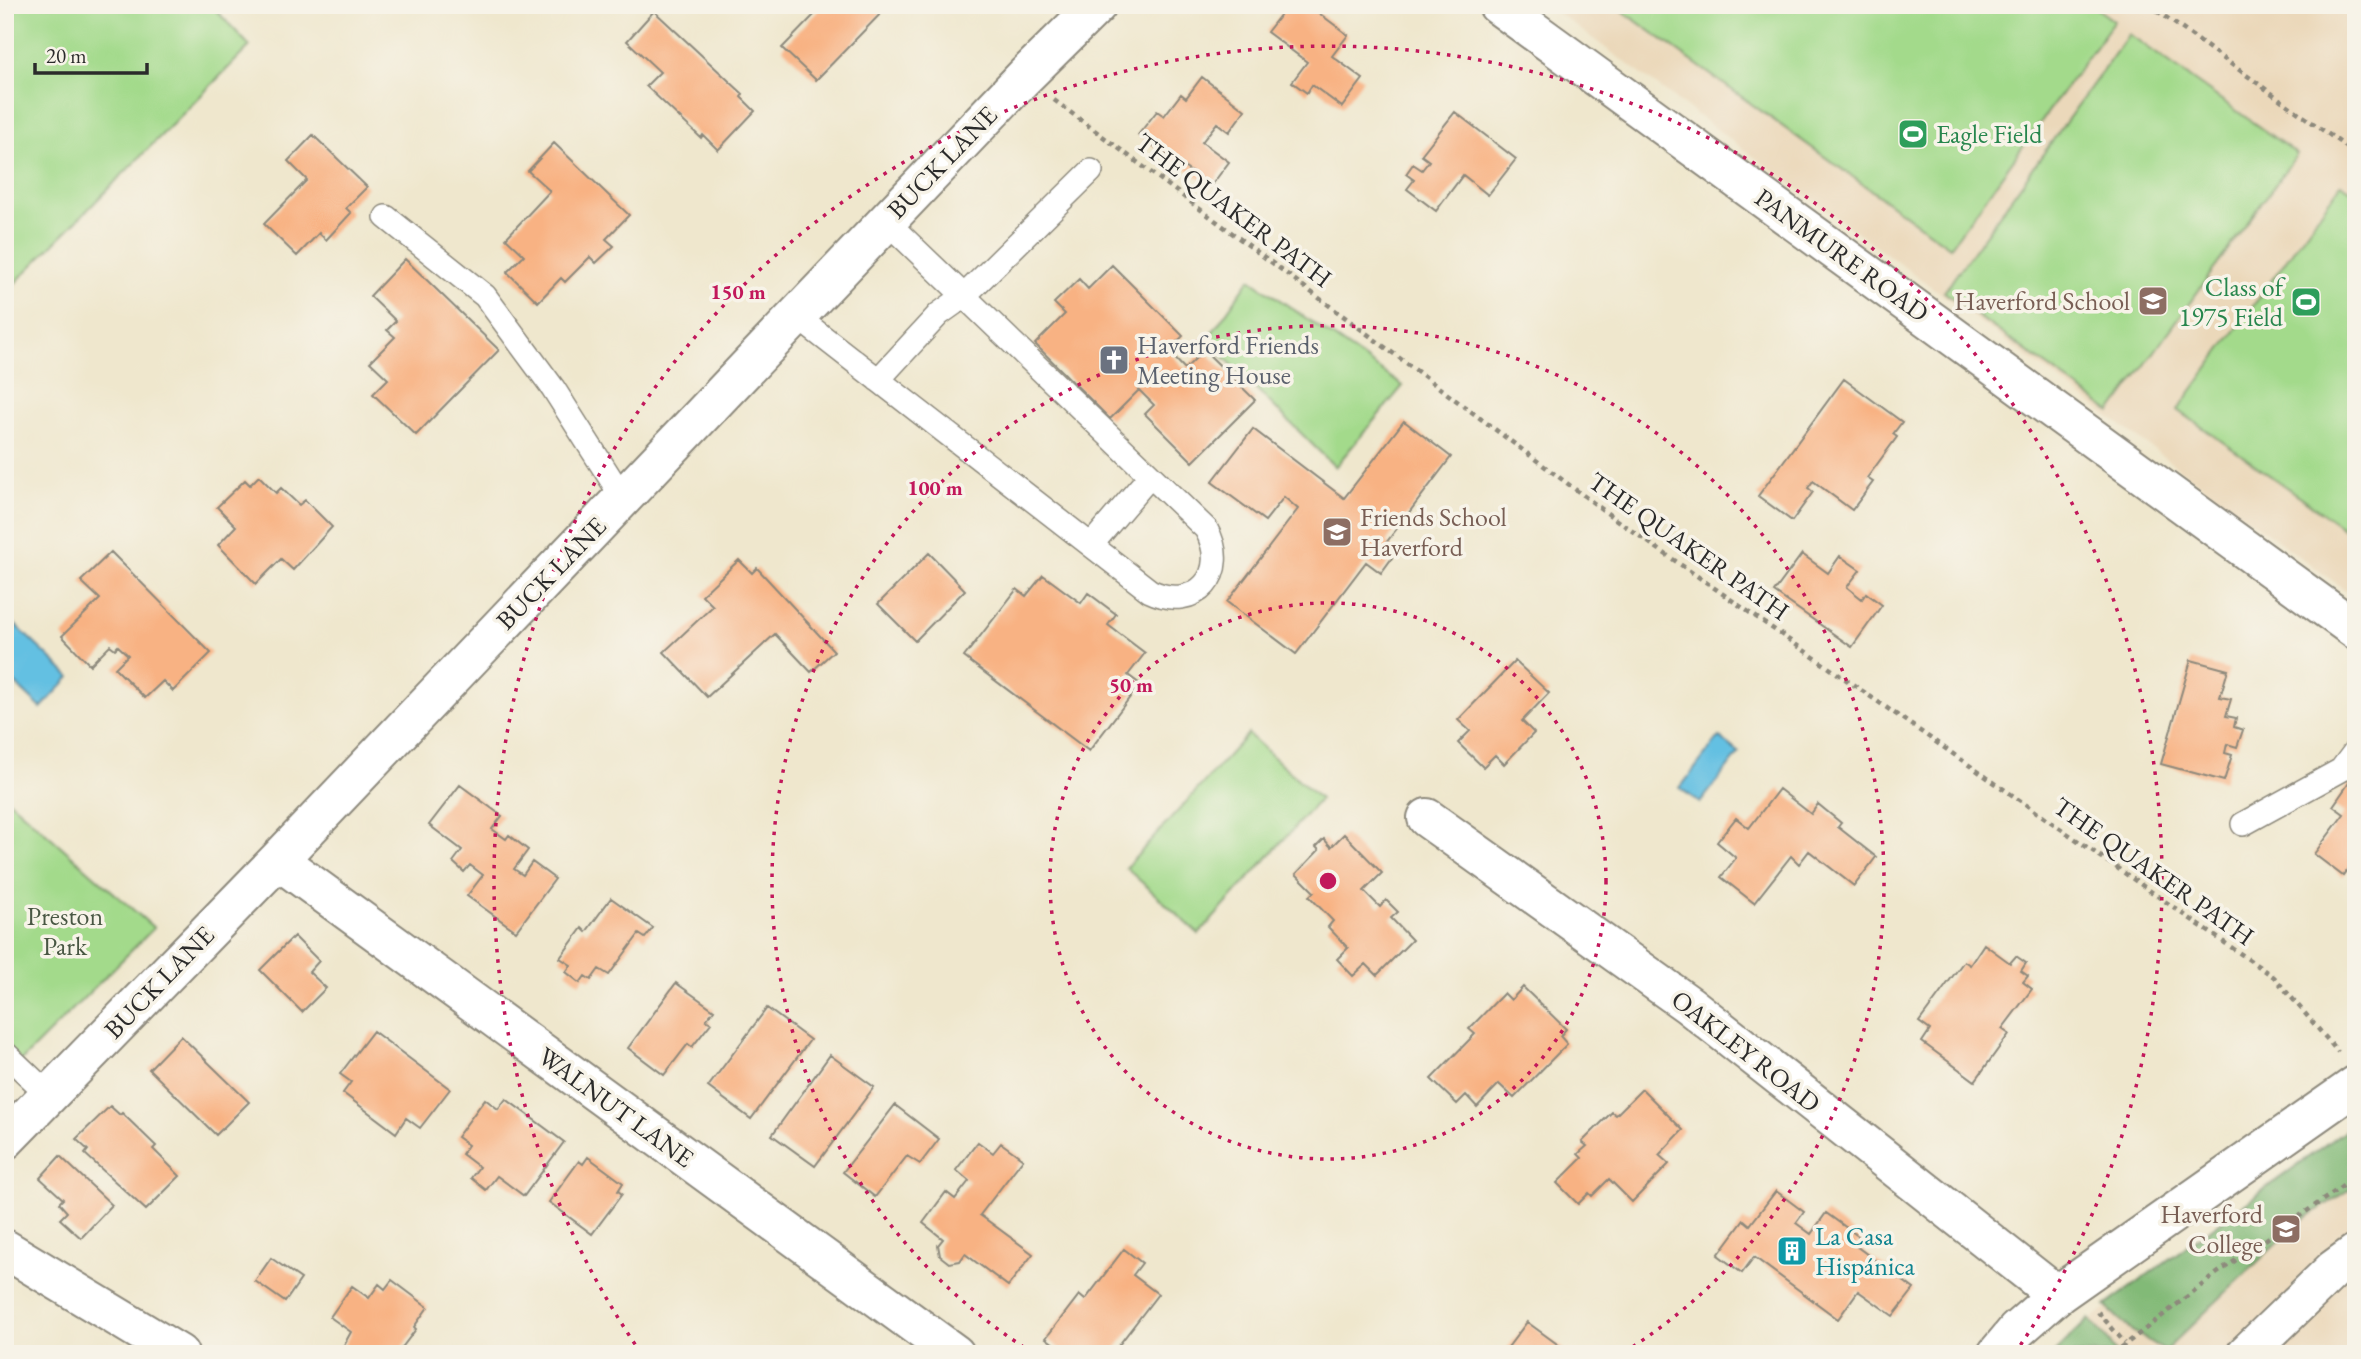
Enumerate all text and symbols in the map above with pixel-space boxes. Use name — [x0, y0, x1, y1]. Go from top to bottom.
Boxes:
scale bar — [35, 32, 147, 76]
text: 20 m — [46, 42, 87, 69]
street label: BUCK LANE — [880, 98, 1005, 226]
sports icon: Eagle Field — [1896, 117, 1930, 151]
place label: Eagle Field — [1936, 117, 2043, 151]
street label: THE QUAKER PATH — [1129, 125, 1339, 295]
street label: PANMURE ROAD — [1748, 180, 1936, 330]
place label: Class of 1975 Field — [2179, 270, 2286, 334]
text: 150 m — [710, 278, 766, 305]
place label: Haverford School — [1954, 284, 2130, 318]
school or university icon: Haverford School — [2136, 284, 2170, 318]
sports icon: Class of 1975 Field — [2289, 285, 2323, 319]
place label: Haverford Friends Meeting House — [1137, 328, 1319, 392]
church icon: Haverford Friends Meeting House — [1097, 343, 1131, 377]
street label: THE QUAKER PATH — [1582, 464, 1796, 628]
text: 100 m — [907, 474, 963, 501]
place label: Friends School Haverford — [1360, 500, 1507, 564]
street label: BUCK LANE — [489, 509, 614, 637]
school or university icon: Friends School Haverford — [1320, 515, 1354, 549]
text: 50 m — [1109, 671, 1153, 698]
street label: THE QUAKER PATH — [2047, 789, 2261, 953]
centre of rings — [1316, 869, 1340, 893]
park label: Preston Park — [27, 899, 103, 963]
street label: BUCK LANE — [97, 918, 222, 1046]
street label: OAKLEY ROAD — [1665, 982, 1827, 1120]
street label: WALNUT LANE — [531, 1039, 701, 1175]
place label: Haverford College — [2160, 1197, 2264, 1261]
school or university icon: Haverford College — [2269, 1212, 2303, 1246]
place label: La Casa Hispánica — [1815, 1219, 1915, 1283]
building icon: La Casa Hispánica — [1775, 1234, 1809, 1268]

